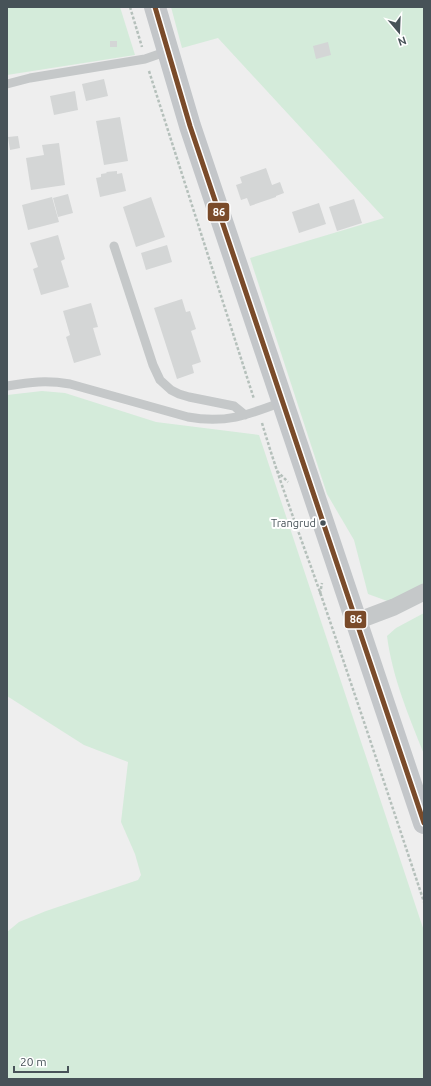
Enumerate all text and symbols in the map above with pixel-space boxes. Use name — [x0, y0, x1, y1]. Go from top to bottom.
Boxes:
north arrow — [379, 12, 419, 52]
text: N — [396, 34, 408, 48]
line badge: 86 — [207, 202, 230, 222]
text: 86 — [213, 206, 225, 218]
place label: Trangrud — [271, 517, 316, 529]
marker: Trangrud — [318, 518, 328, 528]
line badge: 86 — [344, 610, 367, 629]
text: 86 — [350, 613, 362, 625]
scale bar — [14, 1048, 68, 1074]
text: 20 m — [20, 1055, 47, 1068]

